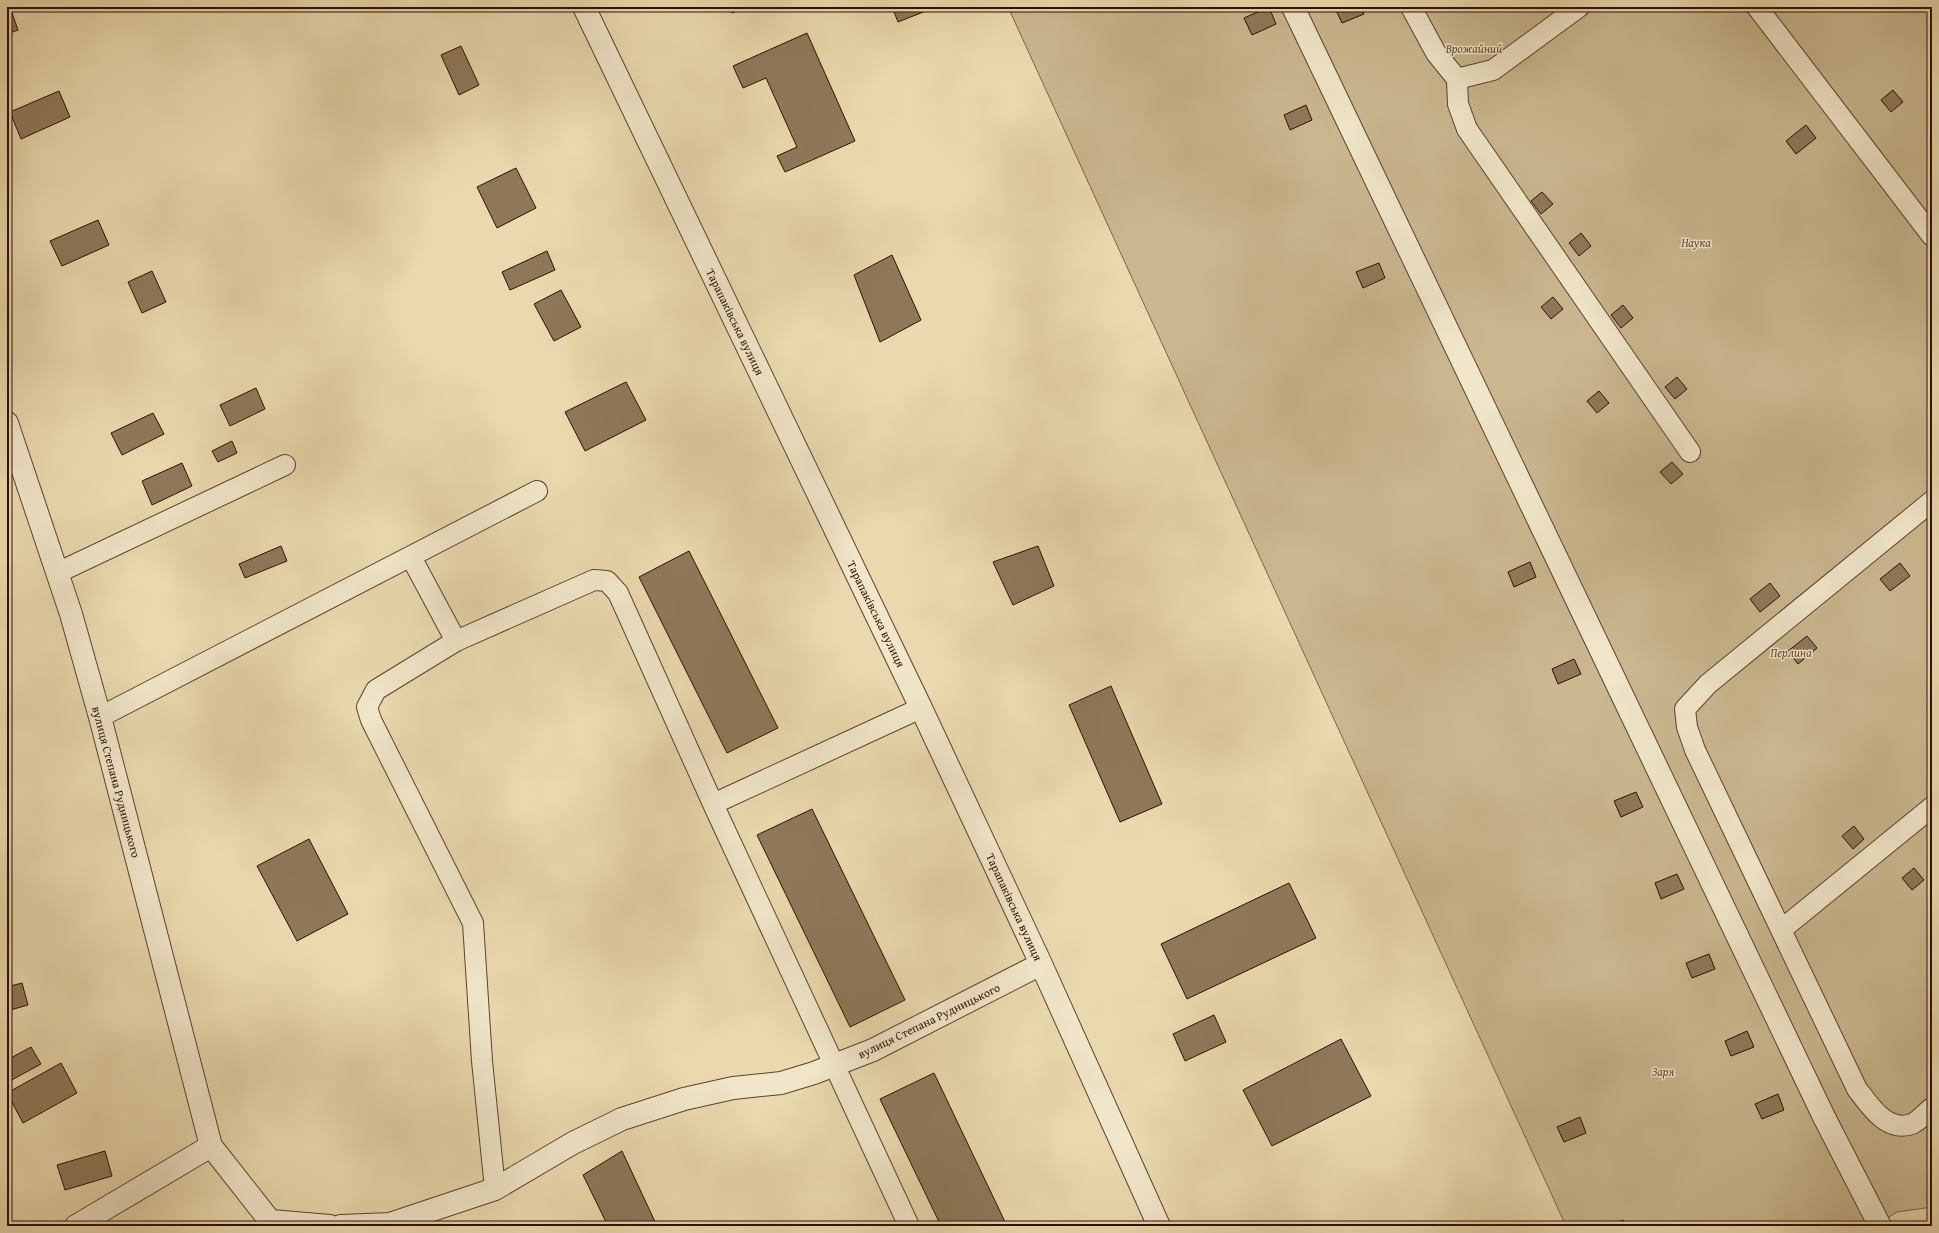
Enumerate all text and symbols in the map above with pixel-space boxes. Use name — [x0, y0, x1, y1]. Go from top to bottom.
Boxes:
park label: Врожайний — [1445, 40, 1502, 57]
park label: Наука — [1681, 234, 1711, 251]
street label: Тарапаківська вулиця — [702, 266, 769, 378]
street label: Тарапаківська вулиця — [843, 558, 910, 670]
park label: Перлина — [1770, 644, 1812, 661]
street label: вулиця Степана Рудницького — [88, 704, 145, 860]
street label: Тарапаківська вулиця — [982, 850, 1047, 963]
street label: вулиця Степана Рудницького — [855, 979, 1003, 1062]
park label: Заря — [1652, 1063, 1674, 1080]

